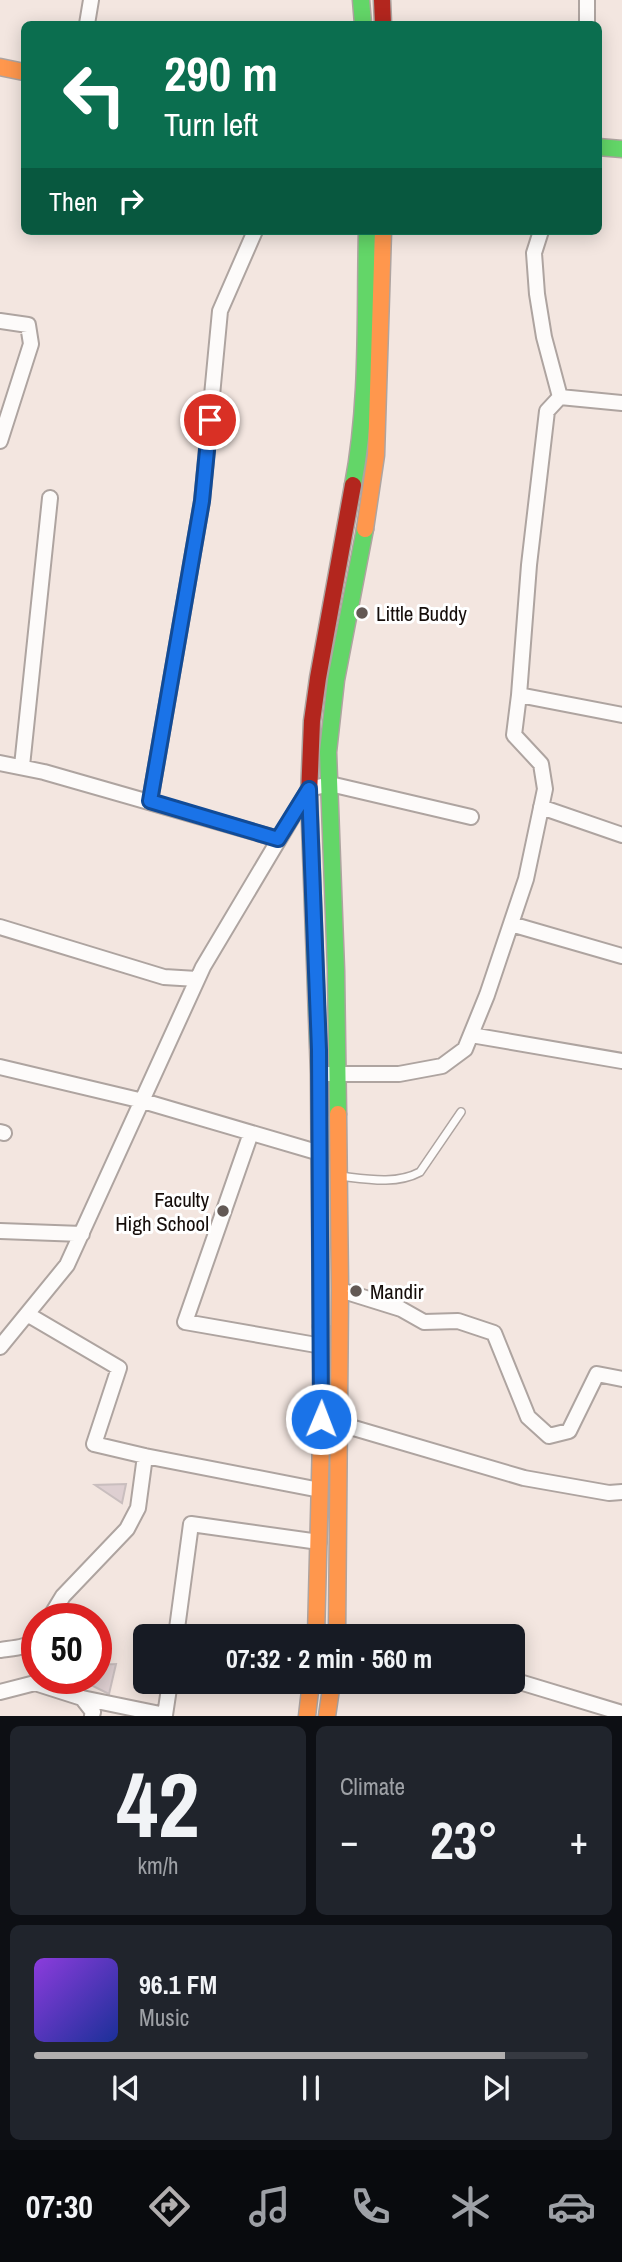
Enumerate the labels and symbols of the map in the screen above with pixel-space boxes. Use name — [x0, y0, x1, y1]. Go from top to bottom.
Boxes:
pin — [180, 390, 240, 450]
place label: Little Buddy — [376, 599, 467, 628]
marker: Little Buddy — [354, 605, 370, 621]
place label: Faculty High School — [115, 1185, 209, 1238]
marker: Faculty High School — [215, 1203, 231, 1219]
place label: Mandir — [370, 1277, 424, 1306]
marker: Mandir — [348, 1283, 364, 1299]
position arrow — [284, 1382, 358, 1456]
speed limit sign: 50 — [21, 1603, 112, 1694]

